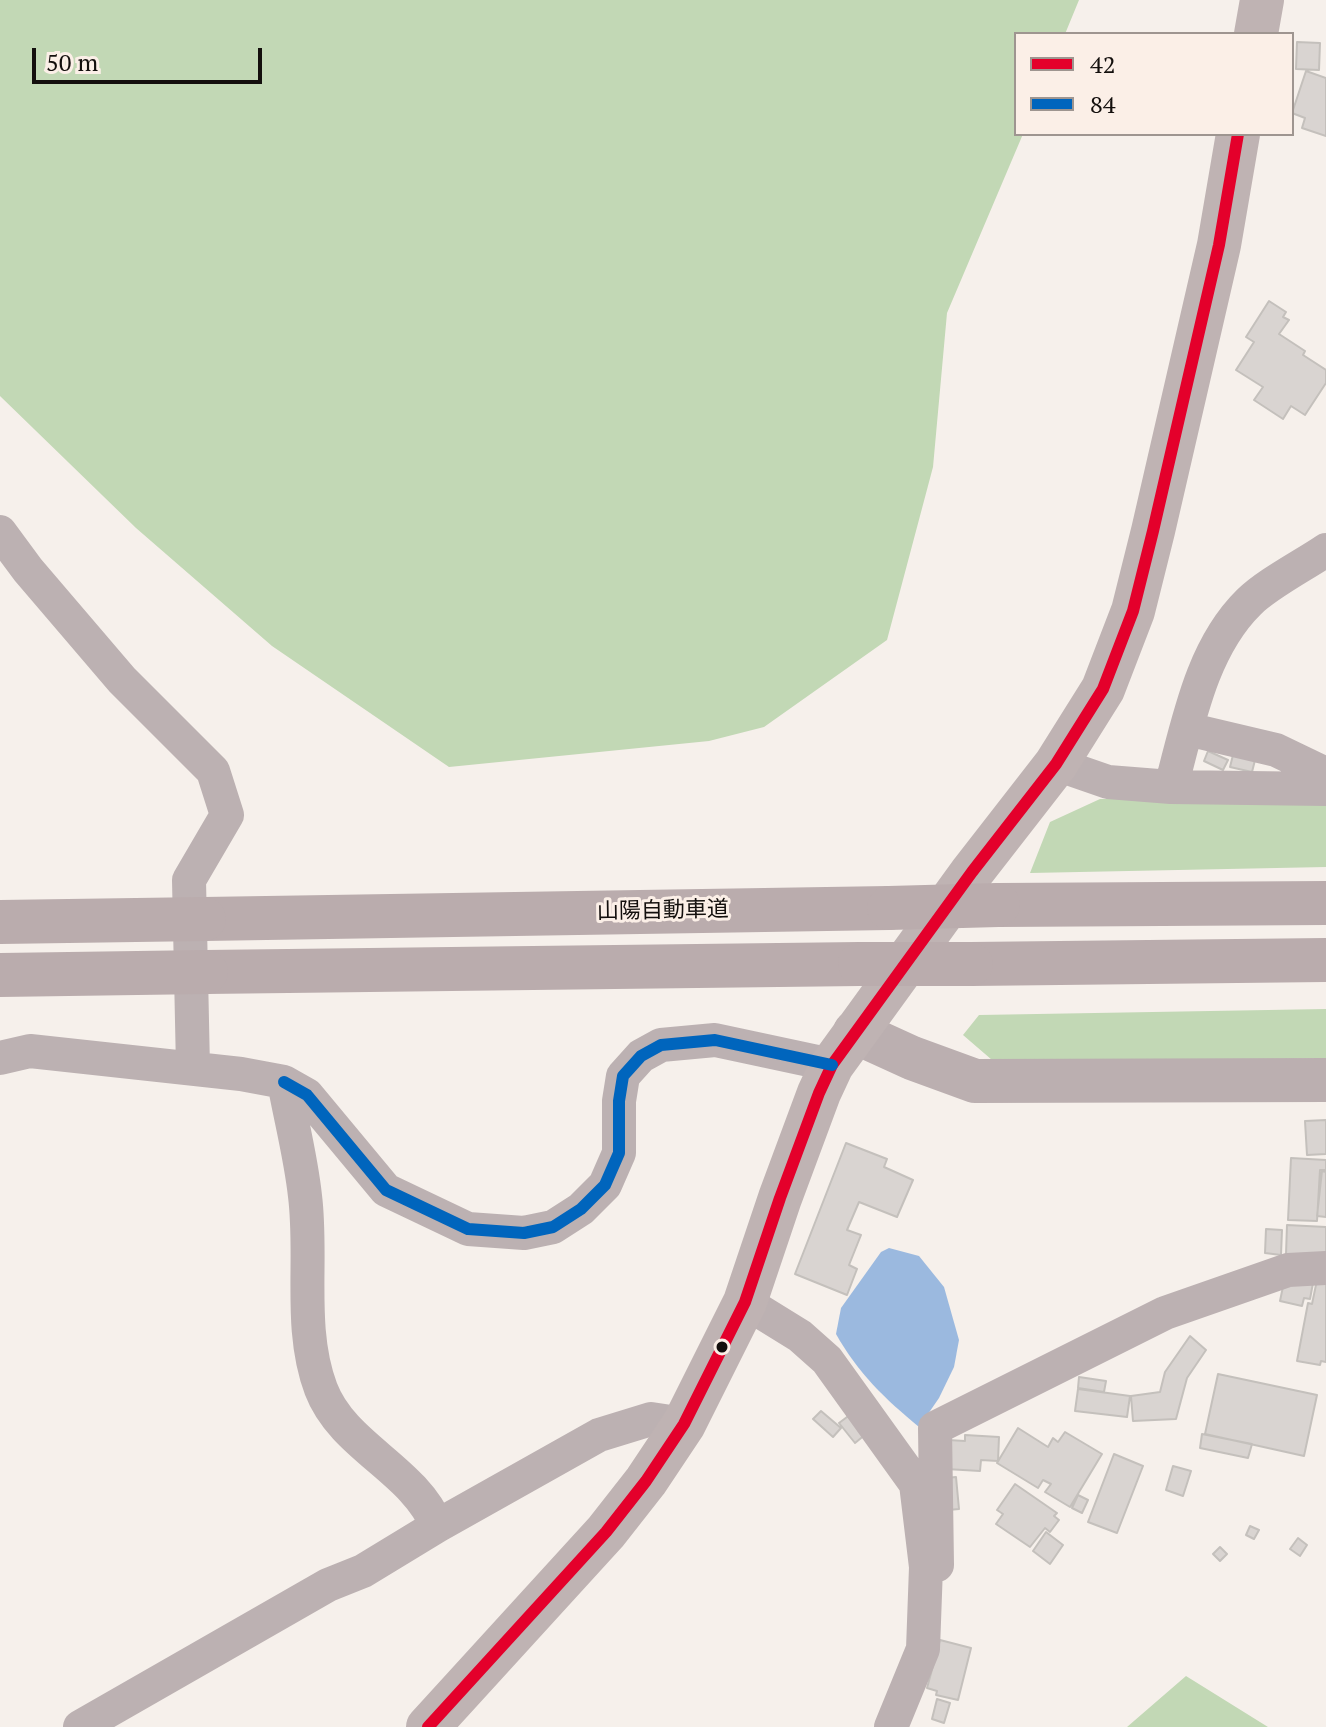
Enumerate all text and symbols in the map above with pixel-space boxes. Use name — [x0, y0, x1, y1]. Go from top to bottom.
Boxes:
scale bar — [36, 32, 266, 82]
legend — [1014, 32, 1294, 136]
text: 50 m — [46, 46, 98, 78]
text: 42 — [1090, 48, 1116, 80]
text: 84 — [1090, 88, 1116, 120]
street label: 山陽自動車道 — [597, 897, 729, 925]
unlabelled marker — [714, 1339, 730, 1355]

